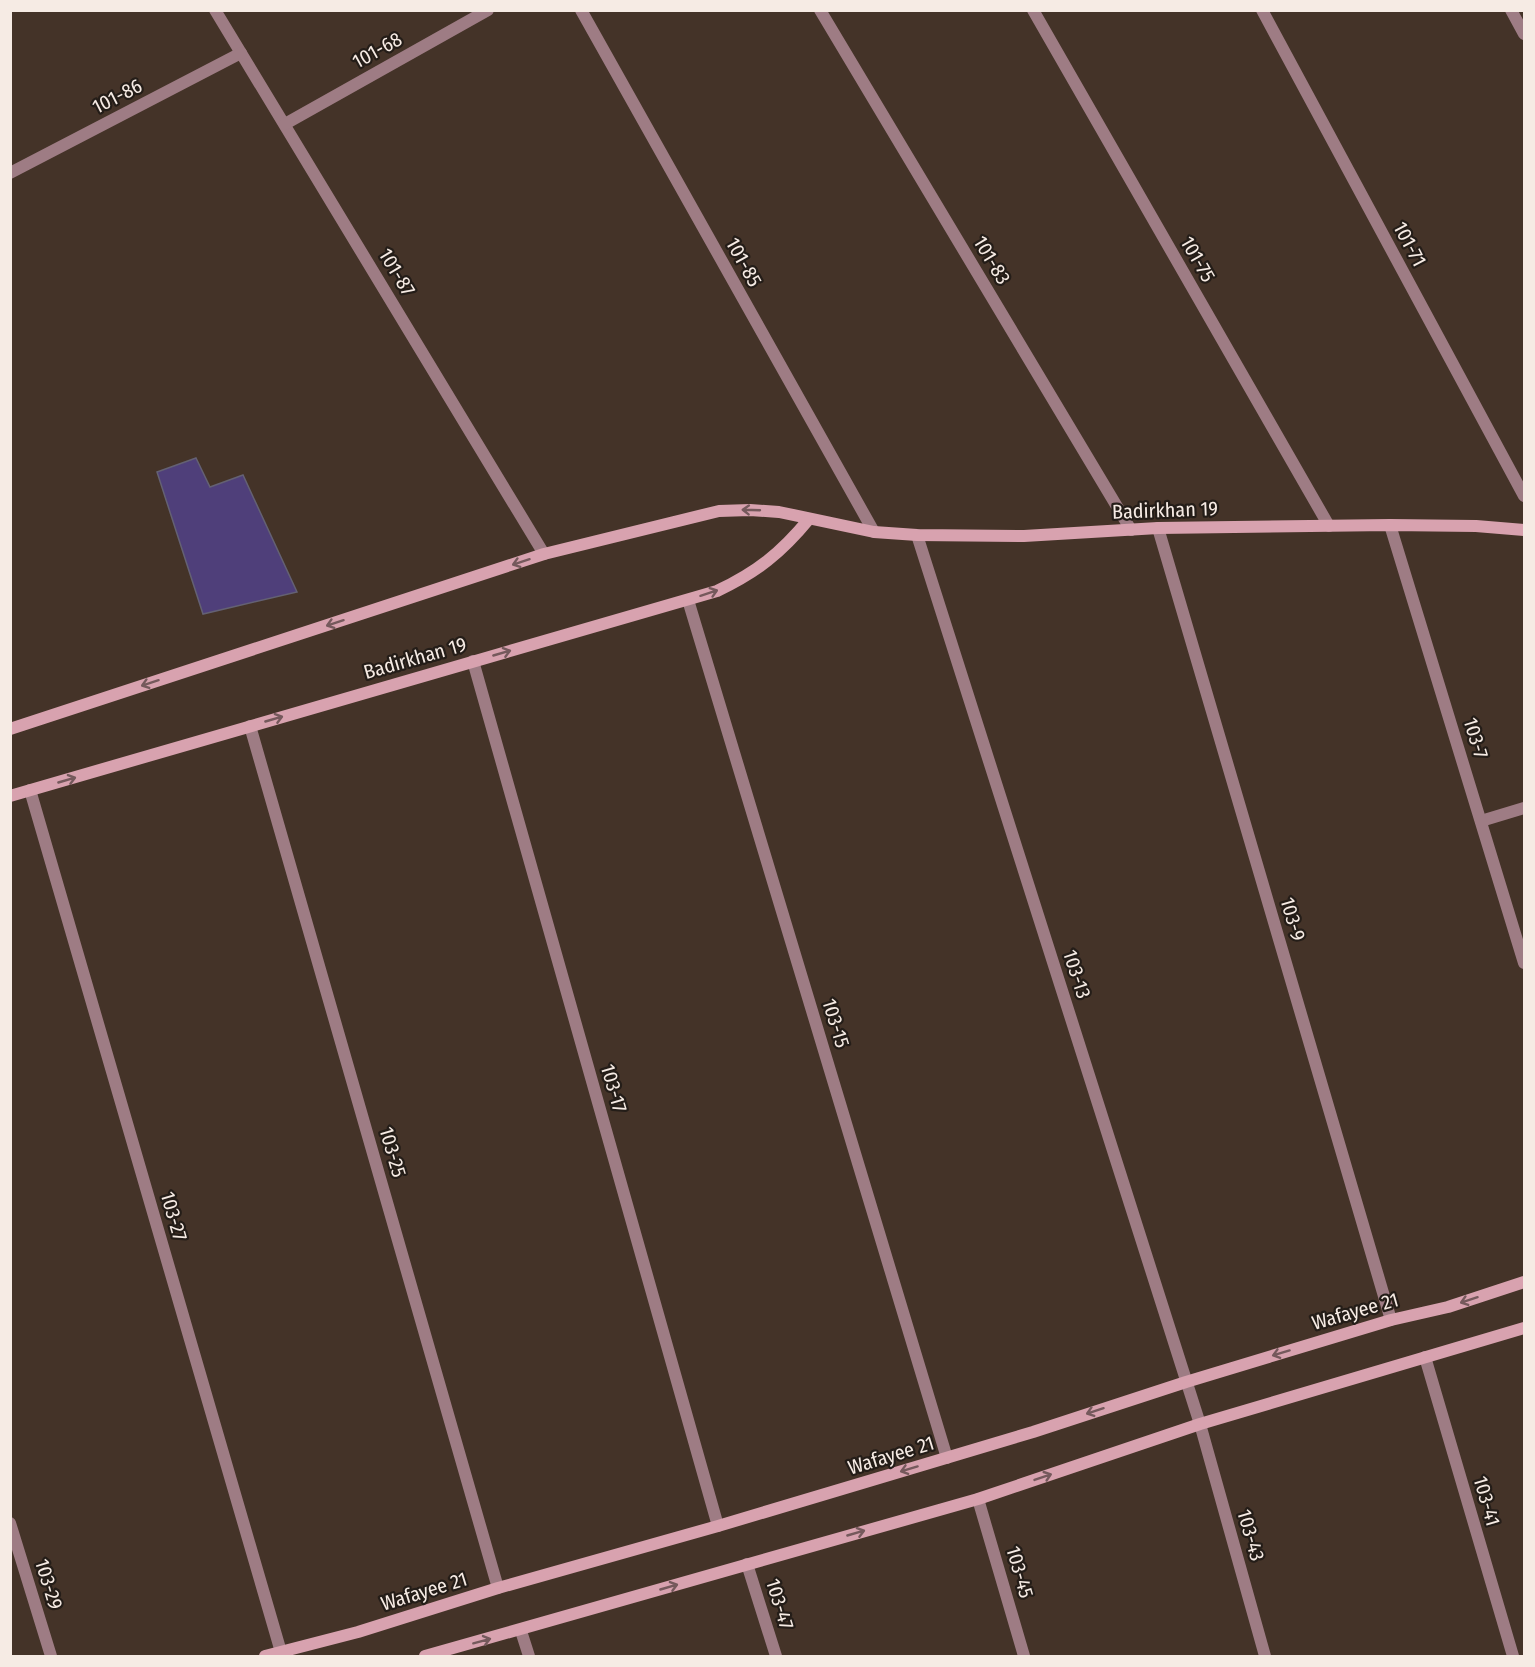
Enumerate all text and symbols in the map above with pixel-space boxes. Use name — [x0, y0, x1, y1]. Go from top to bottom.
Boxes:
street label: 101-68 — [348, 27, 406, 73]
street label: 101-86 — [88, 73, 146, 119]
street label: 101-71 — [1388, 217, 1432, 271]
street label: 101-83 — [968, 232, 1016, 288]
street label: 101-75 — [1175, 232, 1221, 286]
street label: 101-85 — [721, 233, 767, 291]
street label: 101-87 — [374, 244, 420, 300]
street label: Badirkhan 19 — [1112, 496, 1218, 524]
one-way arrow — [742, 505, 762, 516]
one-way arrow — [512, 557, 531, 568]
one-way arrow — [699, 587, 718, 598]
one-way arrow — [326, 618, 345, 629]
street label: Badirkhan 19 — [361, 632, 469, 684]
one-way arrow — [492, 647, 511, 658]
one-way arrow — [141, 679, 160, 690]
one-way arrow — [264, 713, 283, 724]
street label: 103-7 — [1458, 715, 1494, 761]
one-way arrow — [57, 774, 76, 785]
street label: 103-9 — [1275, 895, 1311, 943]
street label: 103-13 — [1058, 947, 1096, 1001]
street label: 103-15 — [817, 996, 855, 1050]
street label: 103-17 — [596, 1061, 632, 1115]
street label: 103-25 — [374, 1124, 412, 1180]
street label: 103-27 — [156, 1189, 192, 1243]
street label: Wafayee 21 — [1309, 1287, 1401, 1335]
one-way arrow — [1460, 1296, 1479, 1307]
one-way arrow — [1272, 1348, 1291, 1359]
one-way arrow — [1086, 1407, 1105, 1418]
street label: Wafayee 21 — [845, 1431, 937, 1479]
one-way arrow — [900, 1464, 919, 1475]
one-way arrow — [1033, 1470, 1052, 1481]
street label: 103-41 — [1468, 1473, 1506, 1529]
street label: 103-43 — [1232, 1506, 1270, 1564]
one-way arrow — [846, 1527, 865, 1538]
street label: 103-45 — [1001, 1543, 1039, 1601]
street label: 103-29 — [30, 1556, 68, 1612]
street label: Wafayee 21 — [378, 1567, 470, 1615]
street label: 103-47 — [761, 1576, 799, 1632]
one-way arrow — [659, 1581, 678, 1592]
one-way arrow — [472, 1635, 491, 1646]

